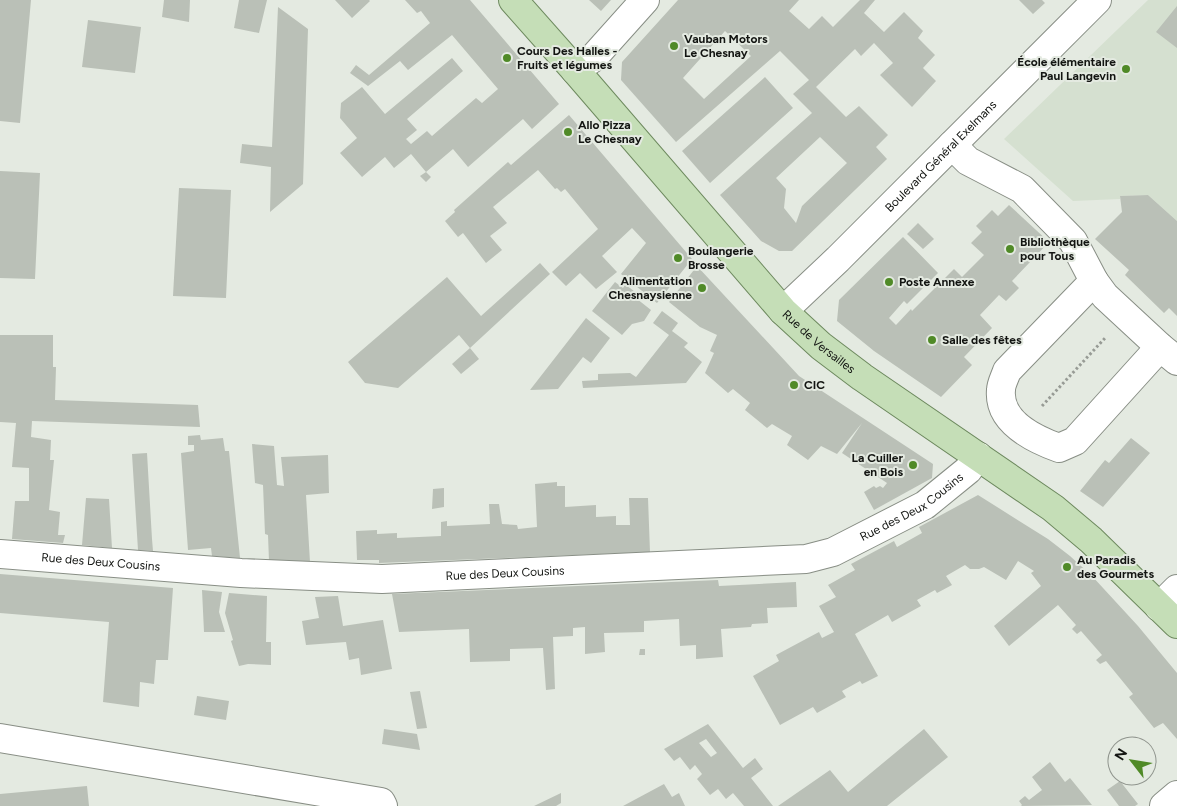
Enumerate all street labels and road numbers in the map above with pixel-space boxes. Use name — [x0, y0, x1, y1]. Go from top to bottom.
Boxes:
street label: Boulevard Général Exelmans — [882, 97, 1000, 215]
street label: Rue de Versailles — [780, 307, 858, 376]
street label: Rue des Deux Cousins — [858, 470, 966, 544]
street label: Rue des Deux Cousins — [41, 550, 161, 574]
street label: Rue des Deux Cousins — [445, 563, 565, 583]

